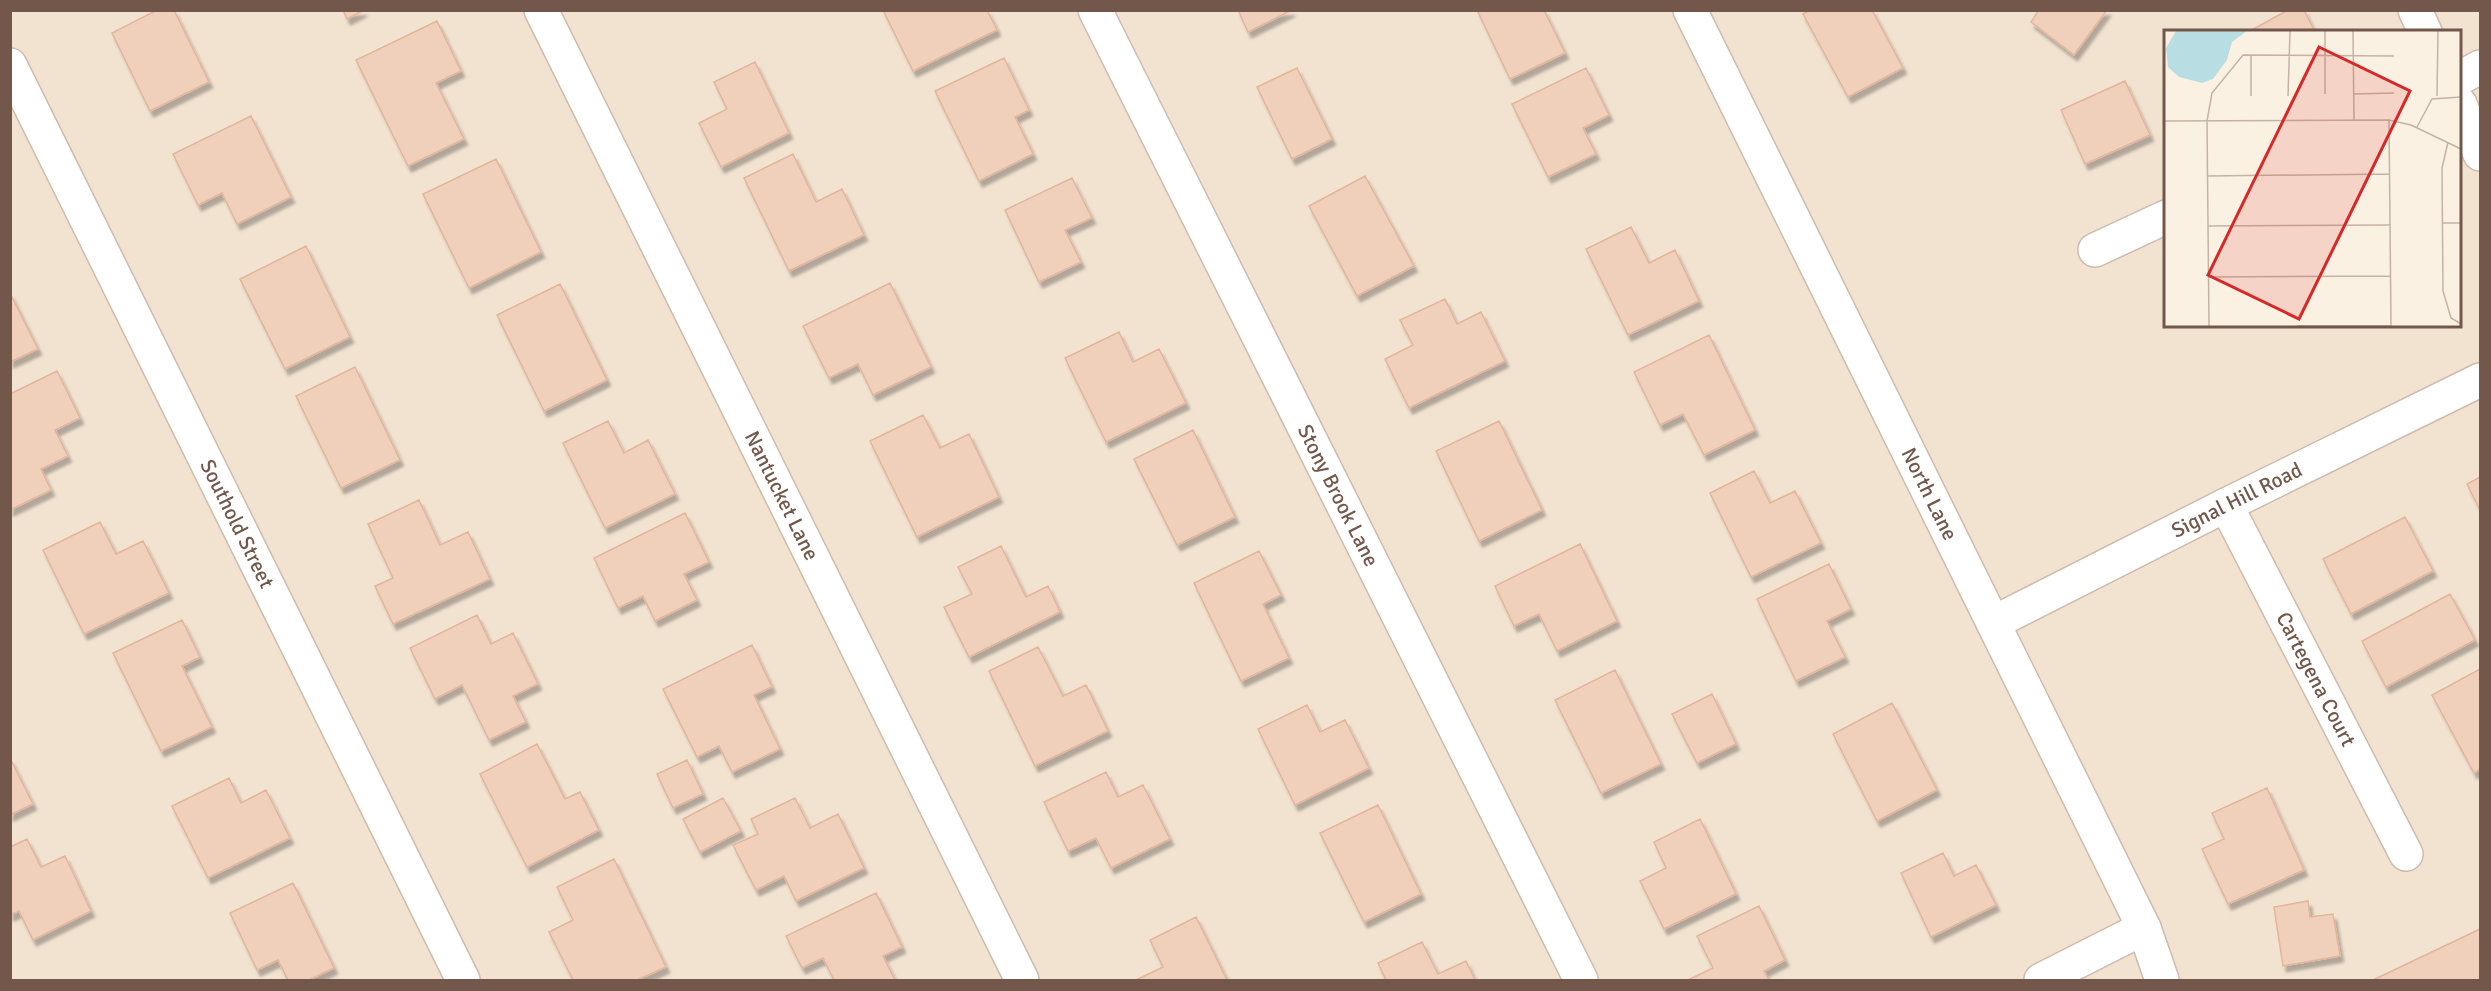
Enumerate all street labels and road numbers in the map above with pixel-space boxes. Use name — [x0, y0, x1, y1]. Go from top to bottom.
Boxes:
street label: Stony Brook Lane — [1292, 420, 1385, 571]
street label: Nantucket Lane — [739, 427, 825, 565]
street label: North Lane — [1896, 443, 1963, 545]
street label: Southold Street — [194, 455, 280, 593]
street label: Signal Hill Road — [2167, 457, 2307, 544]
street label: Cartegena Court — [2270, 608, 2361, 751]

